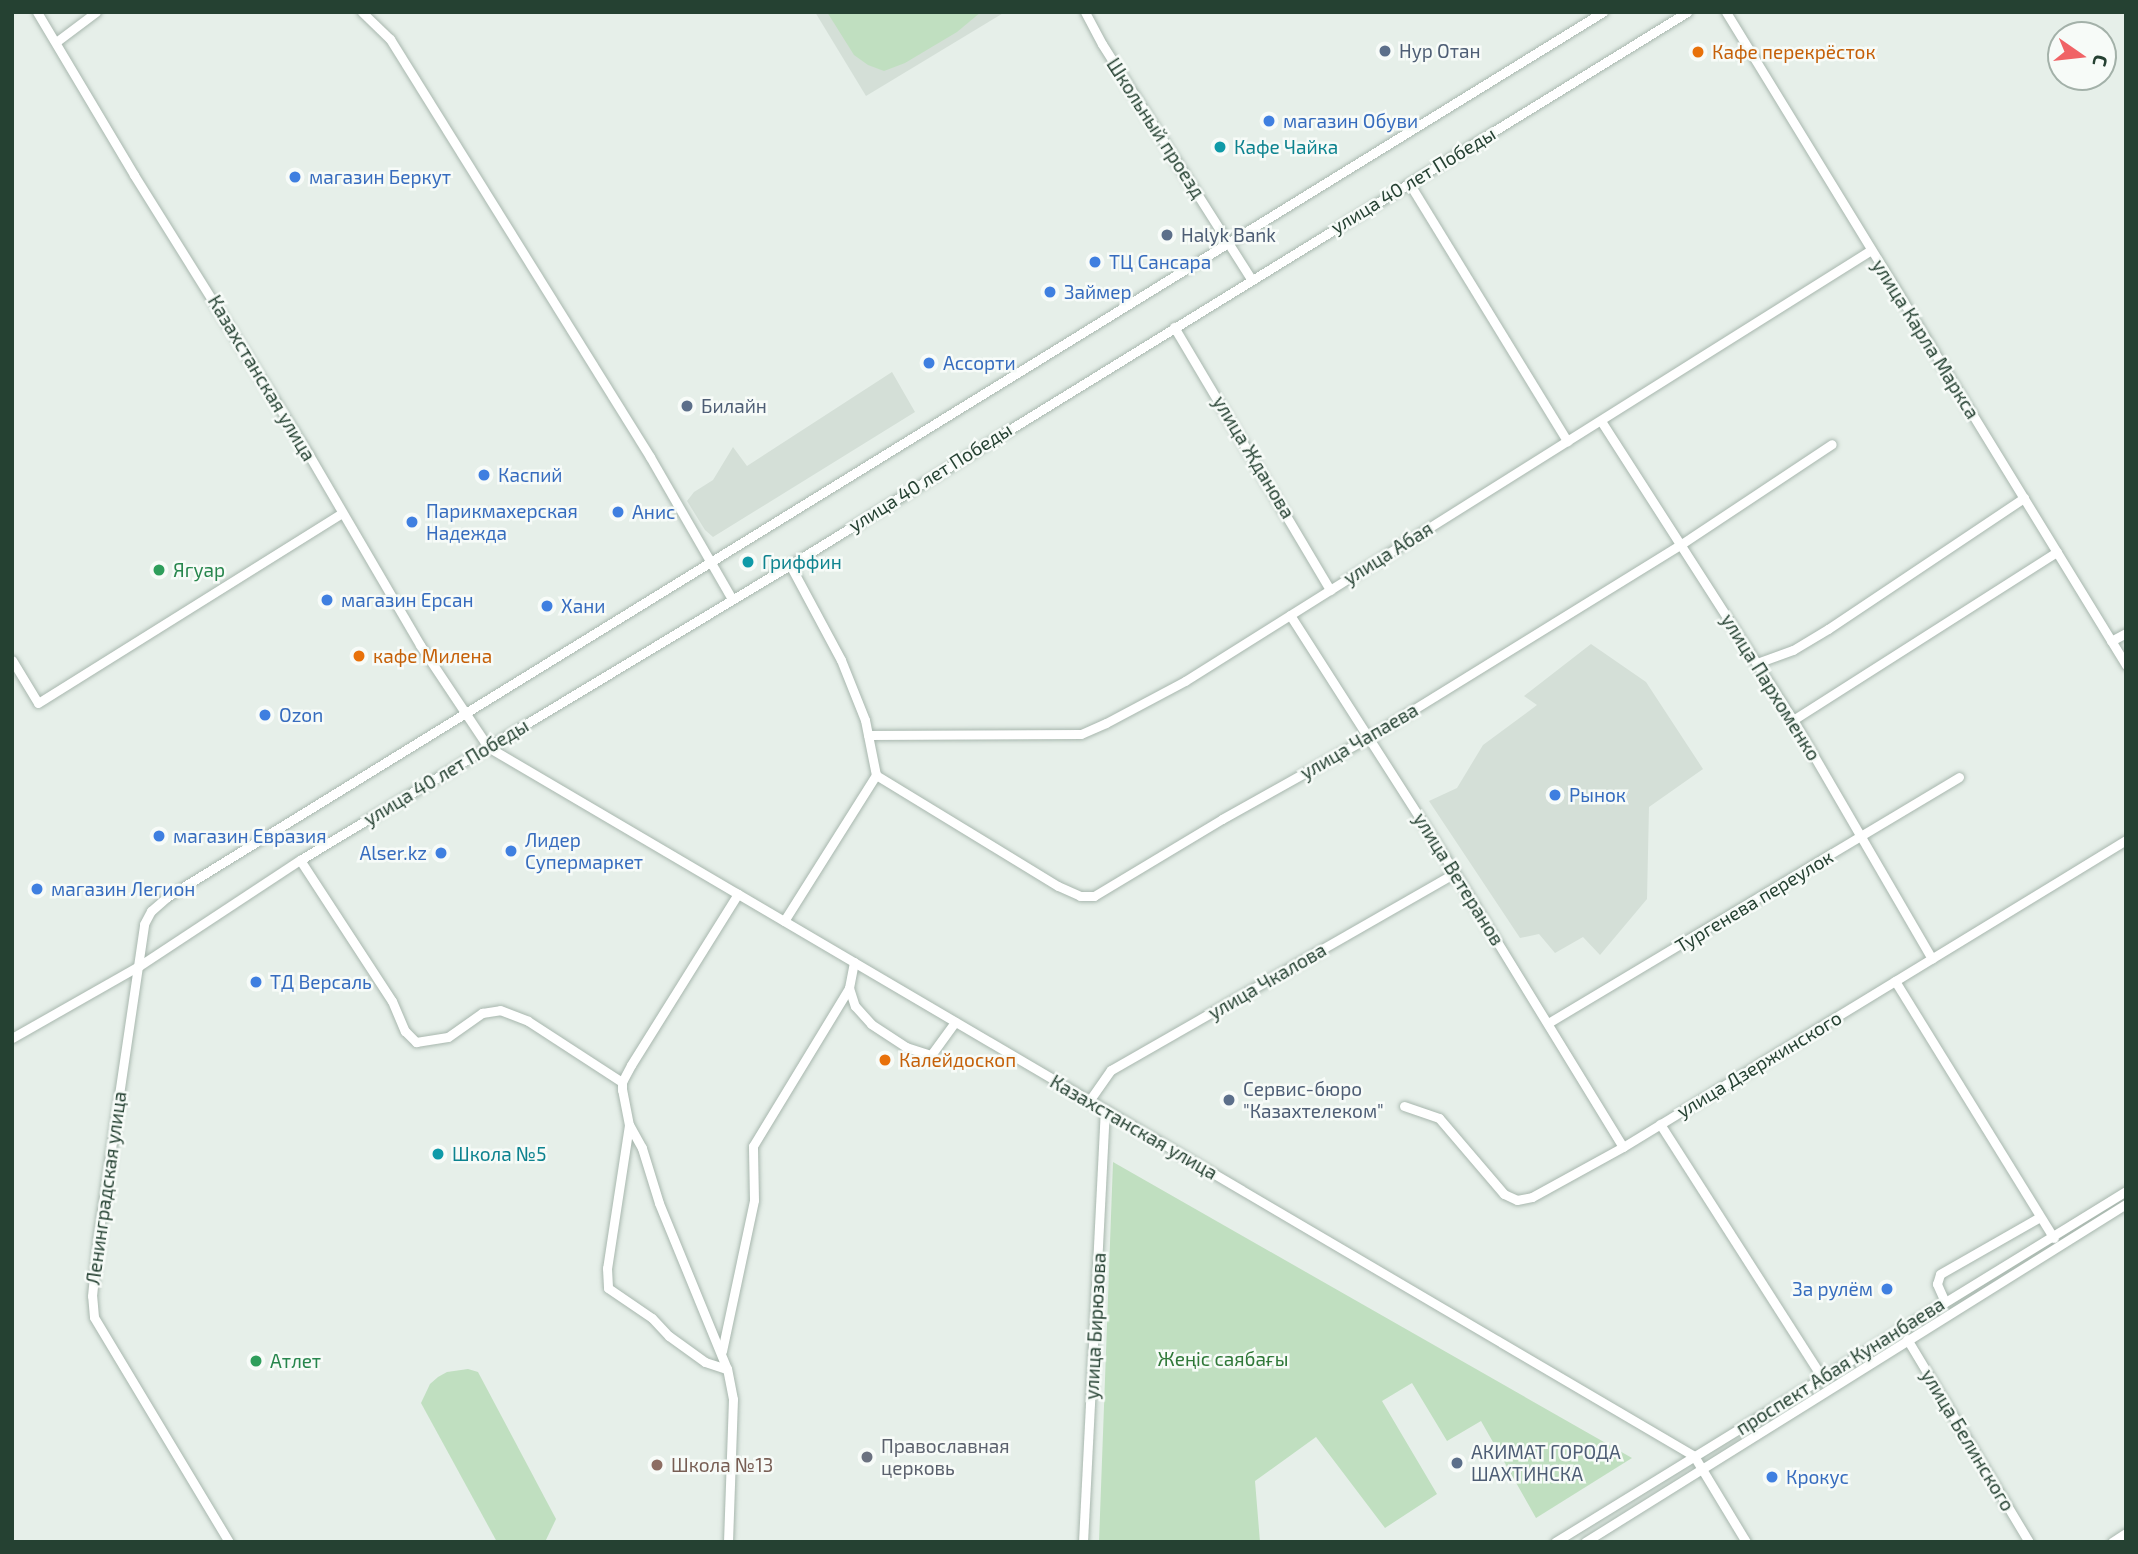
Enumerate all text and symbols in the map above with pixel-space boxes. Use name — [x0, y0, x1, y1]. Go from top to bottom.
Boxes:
north arrow — [2047, 21, 2117, 91]
place label: Нур Отан — [1399, 40, 1481, 62]
place label: Кафе перекрёсток — [1712, 41, 1876, 63]
marker: Нур Отан — [1377, 43, 1393, 59]
marker: Кафе перекрёсток — [1690, 44, 1706, 60]
text: С — [2088, 53, 2113, 69]
street label: Школьный проезд — [1102, 54, 1210, 202]
place label: магазин Обуви — [1283, 110, 1418, 132]
marker: магазин Обуви — [1261, 113, 1277, 129]
street label: улица 40 лет Победы — [1326, 122, 1500, 238]
place label: Кафе Чайка — [1234, 136, 1338, 158]
marker: Кафе Чайка — [1212, 139, 1228, 155]
place label: магазин Беркут — [309, 166, 451, 188]
marker: магазин Беркут — [287, 169, 303, 185]
place label: Halyk Bank — [1181, 224, 1276, 246]
marker: Halyk Bank — [1159, 227, 1175, 243]
place label: ТЦ Сансара — [1109, 251, 1211, 273]
marker: ТЦ Сансара — [1087, 254, 1103, 270]
street label: улица Карла Маркса — [1868, 255, 1984, 423]
place label: Займер — [1064, 281, 1132, 303]
marker: Займер — [1042, 284, 1058, 300]
street label: Казахстанская улица — [203, 291, 321, 465]
place label: Ассорти — [943, 352, 1016, 374]
marker: Ассорти — [921, 355, 937, 371]
street label: улица Жданова — [1208, 392, 1300, 522]
place label: Билайн — [701, 395, 767, 417]
marker: Билайн — [679, 398, 695, 414]
street label: улица 40 лет Победы — [844, 417, 1016, 537]
place label: Каспий — [498, 464, 562, 486]
marker: Каспий — [476, 467, 492, 483]
place label: Парикмахерская Надежда — [426, 500, 578, 544]
place label: Анис — [632, 501, 675, 523]
marker: Анис — [610, 504, 626, 520]
marker: Парикмахерская Надежда — [404, 514, 420, 530]
street label: улица Абая — [1339, 517, 1437, 589]
place label: Гриффин — [762, 551, 842, 573]
marker: Гриффин — [740, 554, 756, 570]
place label: Ягуар — [173, 559, 225, 581]
marker: Ягуар — [151, 562, 167, 578]
place label: магазин Ерсан — [341, 589, 473, 611]
marker: магазин Ерсан — [319, 592, 335, 608]
place label: Хани — [561, 595, 605, 617]
marker: Хани — [539, 598, 555, 614]
street label: улица Пархоменко — [1717, 609, 1825, 765]
place label: кафе Милена — [373, 645, 492, 667]
marker: кафе Милена — [351, 648, 367, 664]
street label: улица Чапаева — [1296, 698, 1422, 784]
place label: Ozon — [279, 704, 323, 726]
marker: Ozon — [257, 707, 273, 723]
street label: улица 40 лет Победы — [359, 714, 533, 830]
place label: Рынок — [1569, 784, 1626, 806]
marker: Рынок — [1547, 787, 1563, 803]
street label: улица Ветеранов — [1409, 808, 1509, 950]
place label: магазин Евразия — [173, 825, 326, 847]
marker: магазин Евразия — [151, 828, 167, 844]
place label: Лидер Супермаркет — [525, 829, 643, 873]
place label: Alser.kz — [359, 842, 427, 864]
marker: Лидер Супермаркет — [503, 843, 519, 859]
marker: Alser.kz — [433, 845, 449, 861]
street label: Тургенева переулок — [1671, 845, 1837, 957]
place label: магазин Легион — [51, 878, 195, 900]
marker: магазин Легион — [29, 881, 45, 897]
street label: улица Чкалова — [1204, 938, 1330, 1024]
place label: ТД Версаль — [270, 971, 372, 993]
marker: ТД Версаль — [248, 974, 264, 990]
street label: улица Дзержинского — [1672, 1006, 1846, 1122]
place label: Калейдоскоп — [899, 1049, 1016, 1071]
marker: Калейдоскоп — [877, 1052, 893, 1068]
street label: Казахстанская улица — [1046, 1070, 1222, 1184]
place label: Сервис-бюро "Казахтелеком" — [1243, 1078, 1384, 1122]
street label: Ленинградская улица — [81, 1090, 131, 1286]
marker: Сервис-бюро "Казахтелеком" — [1221, 1092, 1237, 1108]
place label: Школа №5 — [452, 1143, 546, 1165]
marker: Школа №5 — [430, 1146, 446, 1162]
street label: улица Бирюзова — [1080, 1252, 1110, 1400]
place label: За рулём — [1792, 1278, 1873, 1300]
marker: За рулём — [1879, 1281, 1895, 1297]
street label: проспект Абая Кунанбаева — [1732, 1292, 1948, 1440]
park label: Жеңіс саябағы — [1158, 1348, 1288, 1370]
place label: Атлет — [270, 1350, 321, 1372]
marker: Атлет — [248, 1353, 264, 1369]
street label: улица Белинского — [1917, 1365, 2019, 1515]
place label: Православная церковь — [881, 1435, 1010, 1479]
place label: АКИМАТ ГОРОДА ШАХТИНСКА — [1471, 1441, 1621, 1485]
marker: Православная церковь — [859, 1449, 875, 1465]
place label: Школа №13 — [671, 1454, 773, 1476]
marker: АКИМАТ ГОРОДА ШАХТИНСКА — [1449, 1455, 1465, 1471]
marker: Школа №13 — [649, 1457, 665, 1473]
place label: Крокус — [1786, 1466, 1849, 1488]
marker: Крокус — [1764, 1469, 1780, 1485]

